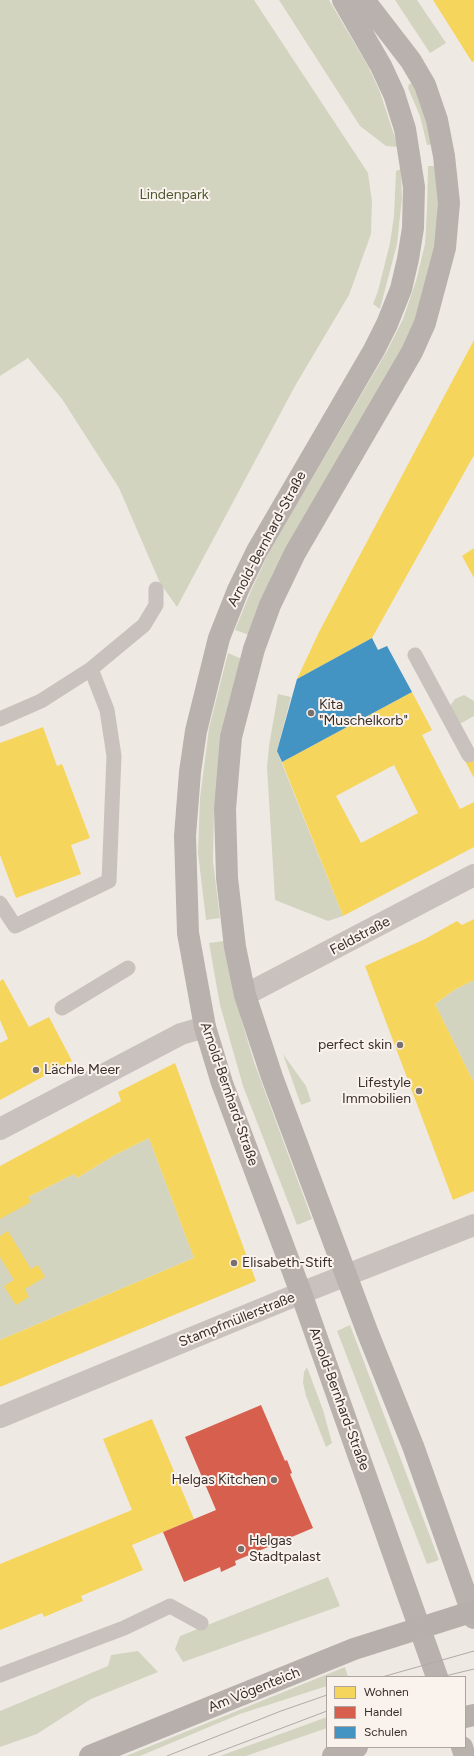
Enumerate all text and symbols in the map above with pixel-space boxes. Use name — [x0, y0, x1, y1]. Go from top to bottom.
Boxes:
park label: Lindenpark — [140, 187, 208, 203]
street label: Arnold-Bernhard-Straße — [224, 468, 310, 610]
place label: Kita "Muschelkorb" — [319, 697, 408, 730]
marker: Kita "Muschelkorb" — [306, 708, 316, 718]
street label: Feldstraße — [327, 913, 393, 959]
street label: Arnold-Bernhard-Straße — [196, 1020, 262, 1168]
place label: perfect skin — [318, 1037, 392, 1053]
marker: perfect skin — [395, 1040, 405, 1050]
place label: Lächle Meer — [44, 1062, 120, 1078]
marker: Lächle Meer — [31, 1065, 41, 1075]
place label: Lifestyle Immobilien — [342, 1075, 411, 1108]
marker: Lifestyle Immobilien — [414, 1086, 424, 1096]
place label: Elisabeth-Stift — [242, 1255, 333, 1271]
marker: Elisabeth-Stift — [229, 1258, 239, 1268]
street label: Stampfmüllerstraße — [176, 1289, 298, 1351]
street label: Arnold-Bernhard-Straße — [305, 1325, 373, 1473]
place label: Helgas Kitchen — [172, 1472, 266, 1488]
marker: Helgas Kitchen — [269, 1475, 279, 1485]
place label: Helgas Stadtpalast — [249, 1533, 321, 1566]
marker: Helgas Stadtpalast — [236, 1544, 246, 1554]
street label: Am Vögenteich — [206, 1664, 302, 1716]
legend — [326, 1676, 466, 1748]
text: Wohnen — [364, 1685, 409, 1699]
text: Handel — [364, 1705, 402, 1719]
text: Schulen — [364, 1725, 407, 1739]

